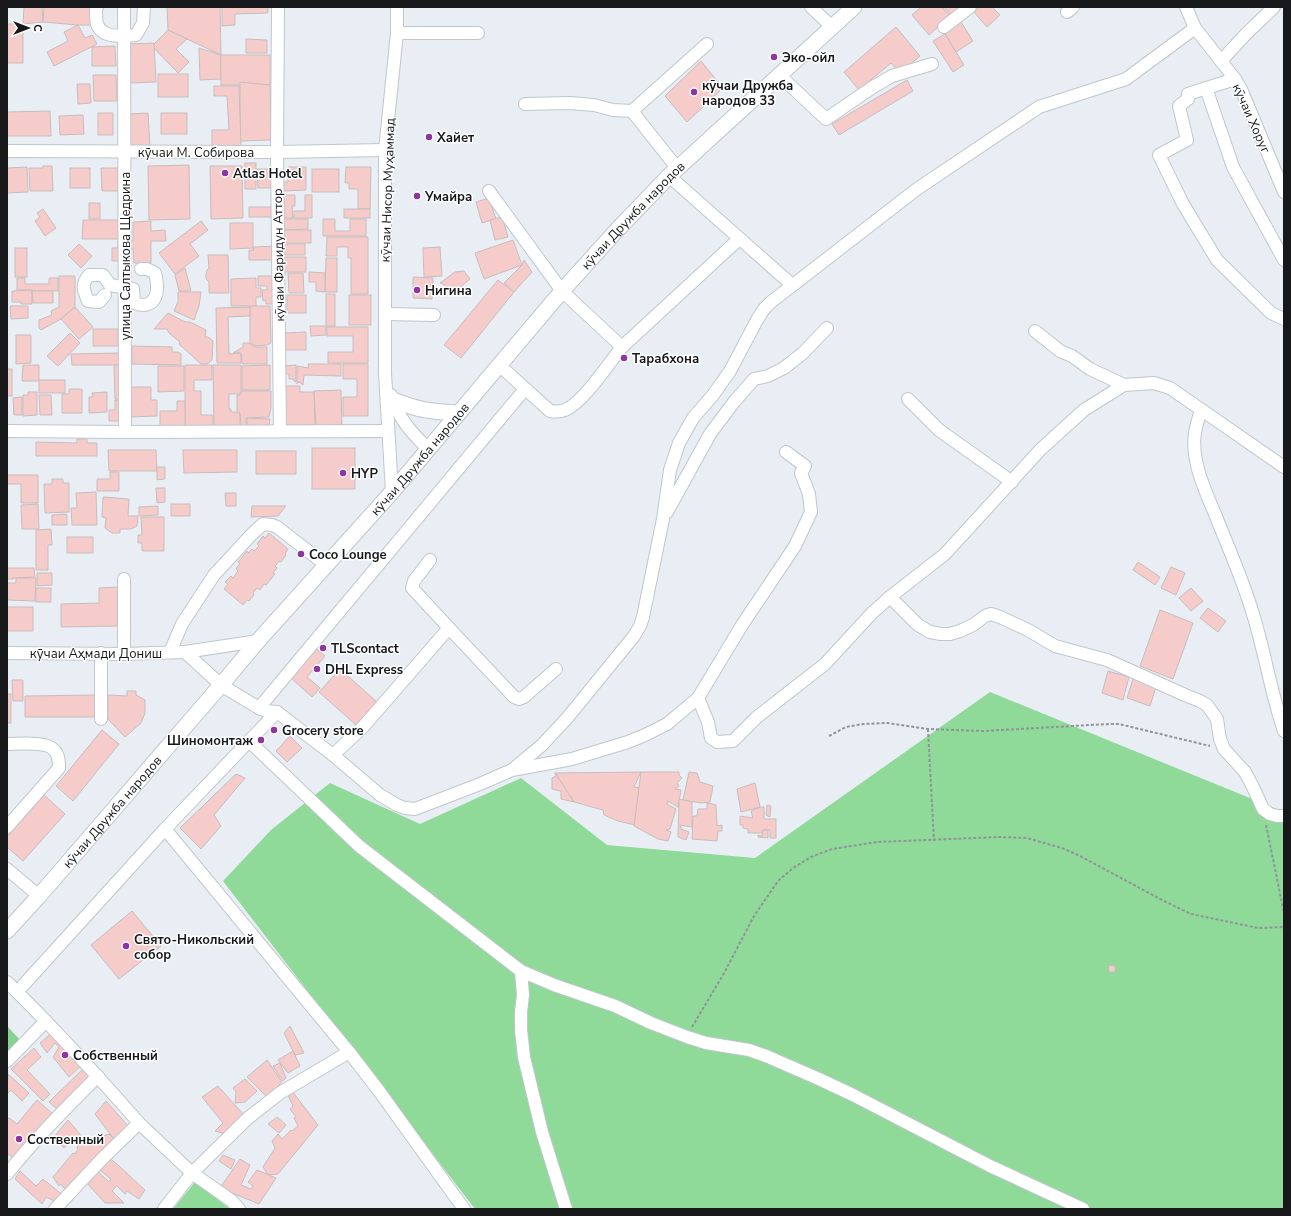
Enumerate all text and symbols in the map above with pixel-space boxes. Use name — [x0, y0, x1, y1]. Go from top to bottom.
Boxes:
north arrow — [8, 8, 48, 48]
text: С — [30, 24, 45, 32]
place label: Эко-ойл — [782, 49, 835, 67]
marker: Эко-ойл — [769, 52, 779, 62]
place label: кӯчаи Дружба народов 33 — [702, 77, 793, 110]
street label: кӯчаи Хоруг — [1228, 81, 1275, 156]
marker: кӯчаи Дружба народов 33 — [689, 87, 699, 97]
street label: кӯчаи Нисор Муҳаммад — [376, 117, 400, 263]
place label: Хайет — [436, 129, 475, 147]
marker: Хайет — [424, 132, 434, 142]
street label: кӯчаи М. Собирова — [138, 144, 254, 162]
street label: кӯчаи Дружба народов — [578, 158, 689, 274]
place label: Atlas Hotel — [233, 165, 303, 183]
marker: Atlas Hotel — [220, 168, 230, 178]
street label: улица Салтыкова Щедрина — [117, 172, 135, 340]
street label: кӯчаи Фаридун Аттор — [269, 188, 289, 322]
place label: Умайра — [424, 188, 472, 206]
marker: Умайра — [412, 191, 422, 201]
place label: Нигина — [425, 282, 472, 300]
marker: Нигина — [412, 285, 422, 295]
place label: Тарабхона — [632, 350, 699, 368]
marker: Тарабхона — [619, 353, 629, 363]
street label: кӯчаи Дружба народов — [367, 399, 474, 520]
place label: HYP — [351, 465, 379, 483]
marker: HYP — [338, 468, 348, 478]
place label: Coco Lounge — [309, 546, 387, 564]
marker: Coco Lounge — [296, 549, 306, 559]
place label: TLScontact — [331, 640, 400, 658]
marker: TLScontact — [318, 643, 328, 653]
street label: кӯчаи Аҳмади Дониш — [30, 645, 162, 663]
place label: DHL Express — [325, 661, 403, 679]
marker: DHL Express — [312, 664, 322, 674]
place label: Grocery store — [282, 722, 364, 740]
marker: Grocery store — [269, 725, 279, 735]
place label: Шиномонтаж — [167, 732, 253, 750]
marker: Шиномонтаж — [256, 735, 266, 745]
street label: кӯчаи Дружба народов — [59, 752, 166, 872]
place label: Свято-Никольский собор — [134, 931, 254, 964]
marker: Свято-Никольский собор — [121, 941, 131, 951]
place label: Собственный — [73, 1047, 158, 1065]
marker: Собственный — [60, 1050, 70, 1060]
place label: Соственный — [27, 1131, 104, 1149]
marker: Соственный — [14, 1134, 24, 1144]

